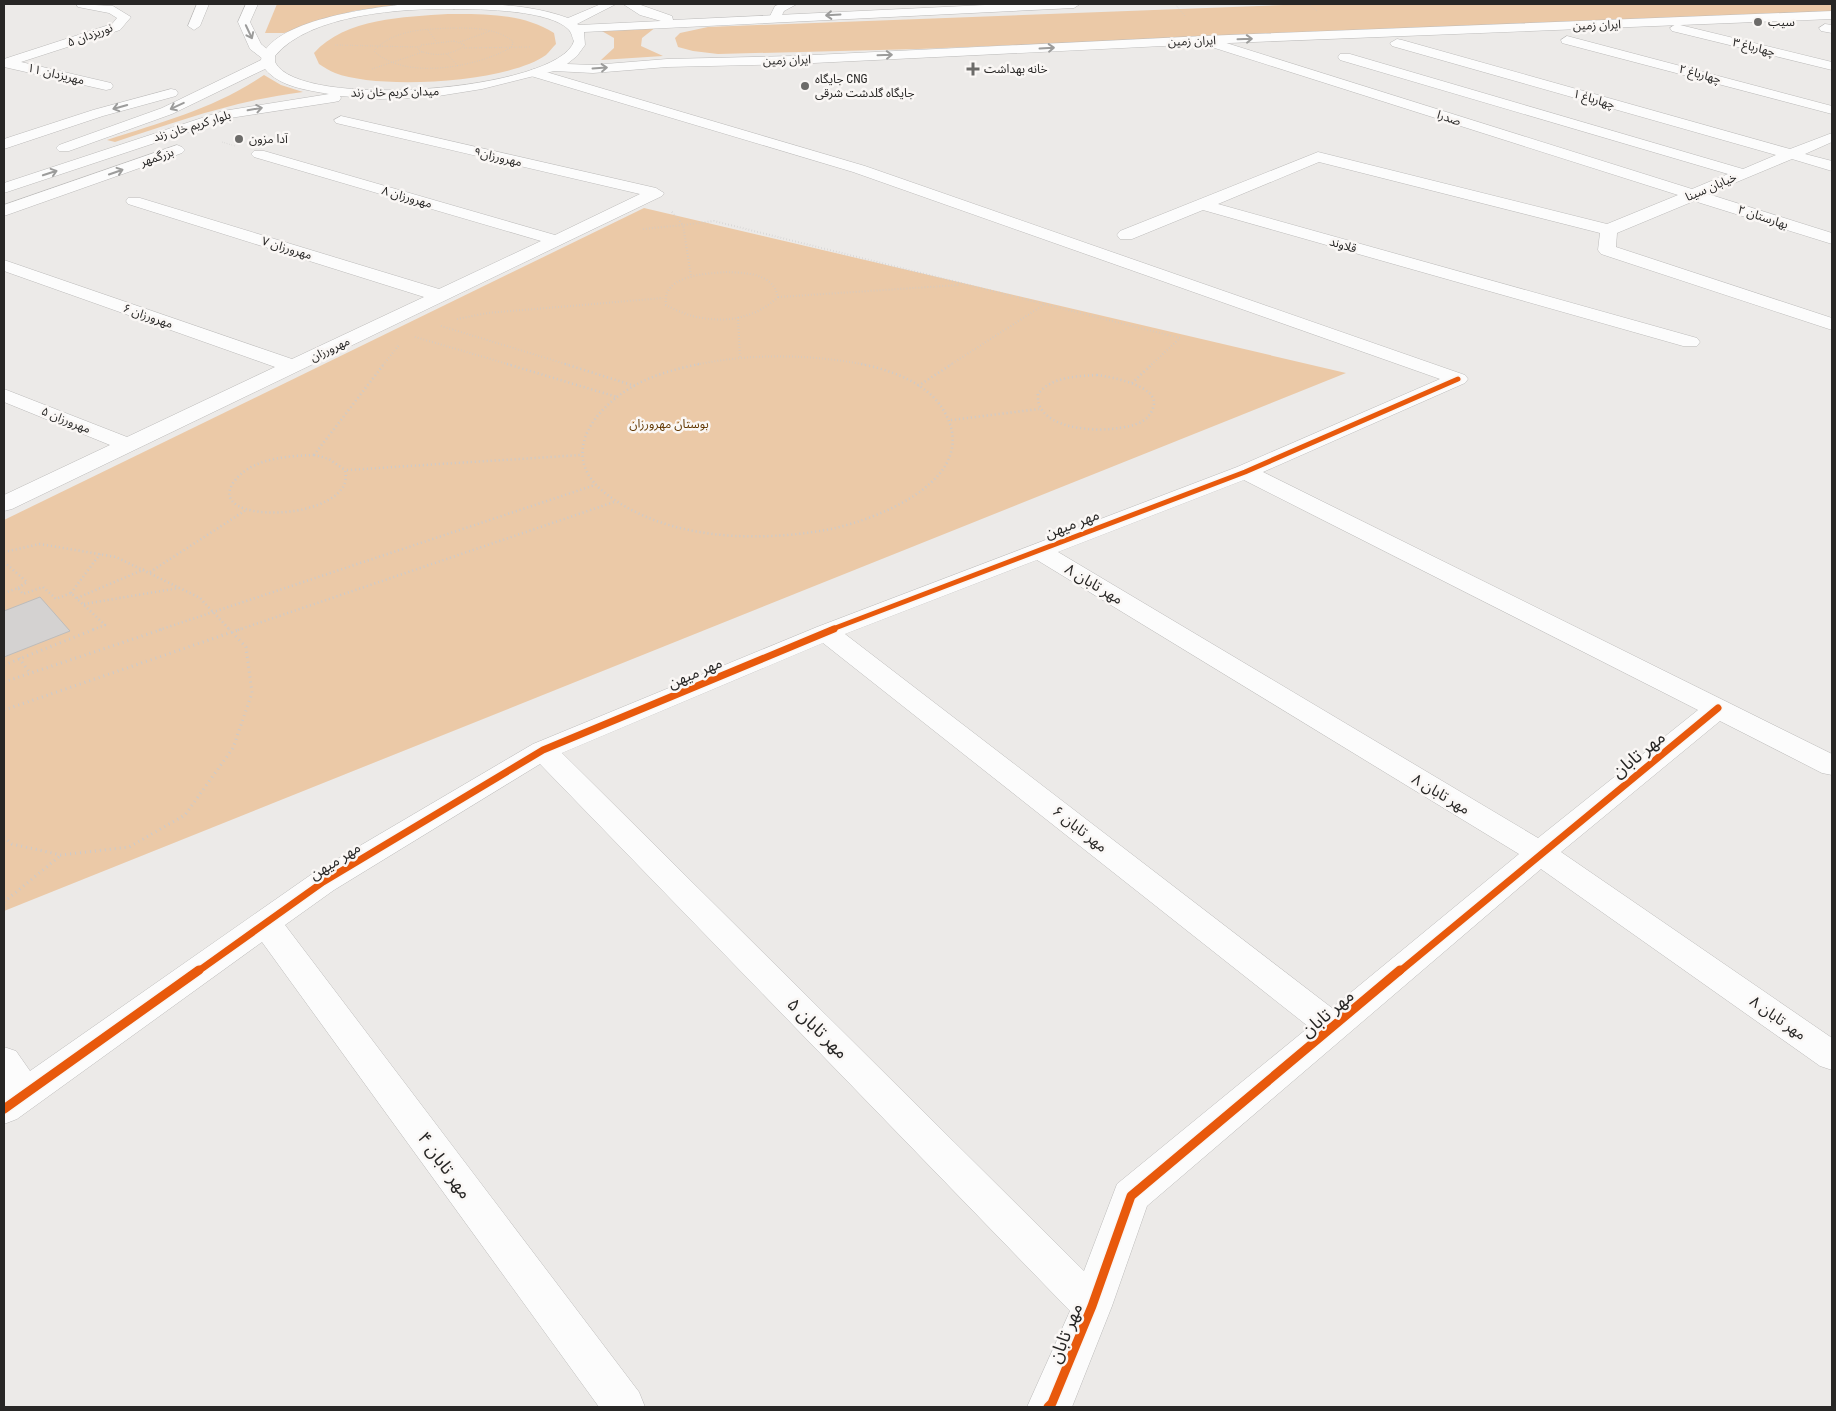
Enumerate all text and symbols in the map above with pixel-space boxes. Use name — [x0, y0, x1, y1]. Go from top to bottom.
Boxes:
one-way arrow — [825, 11, 841, 20]
place label: سیب — [1768, 15, 1795, 29]
marker: سیب — [1752, 16, 1764, 28]
street label: ایران زمین — [1573, 17, 1621, 33]
street label: نوریزدان ۵ — [65, 20, 115, 50]
one-way arrow — [244, 24, 254, 39]
street label: ایران زمین — [1168, 33, 1216, 49]
one-way arrow — [1236, 34, 1252, 44]
street label: چهارباغ ۳ — [1731, 35, 1777, 61]
one-way arrow — [1039, 43, 1055, 52]
one-way arrow — [876, 50, 893, 60]
street label: ایران زمین — [763, 52, 811, 68]
street label: مهریزدان ۱۱ — [26, 61, 86, 87]
marker: خانه بهداشت — [966, 62, 980, 76]
place label: خانه بهداشت — [984, 62, 1047, 76]
street label: چهارباغ ۲ — [1677, 62, 1723, 88]
one-way arrow — [592, 63, 608, 73]
place label: جایگاه CNG جایگاه گلدشت شرقی — [815, 72, 915, 100]
marker: جایگاه CNG جایگاه گلدشت شرقی — [799, 80, 811, 92]
street label: میدان کریم خان زند — [351, 84, 439, 102]
street label: چهارباغ ۱ — [1571, 86, 1617, 114]
one-way arrow — [112, 102, 128, 112]
one-way arrow — [170, 102, 185, 112]
one-way arrow — [247, 104, 263, 114]
street label: بلوار کریم خان زند — [152, 108, 233, 146]
street label: صدرا — [1435, 108, 1463, 128]
place label: آدا مزون — [249, 132, 288, 146]
marker: آدا مزون — [233, 133, 245, 145]
street label: بزرگمهر — [137, 145, 176, 170]
street label: مهرورزان۹ — [473, 145, 523, 169]
one-way arrow — [42, 167, 58, 177]
one-way arrow — [108, 167, 123, 176]
street label: خیابان سینا — [1683, 170, 1739, 204]
street label: مهرورزان ۸ — [380, 183, 434, 211]
street label: بهارستان ۲ — [1736, 202, 1790, 232]
street label: مهرورزان ۷ — [260, 234, 314, 262]
street label: قلاوند — [1328, 234, 1358, 256]
street label: مهرورزان ۶ — [121, 301, 175, 331]
street label: مهرورزان — [308, 334, 352, 364]
street label: مهرورزان ۵ — [39, 404, 93, 436]
park label: بوستان مهرورزان — [629, 417, 709, 431]
street label: مهر میهن — [1042, 505, 1102, 543]
street label: مهر تابان ۸ — [1062, 560, 1126, 608]
street label: مهر میهن — [665, 654, 725, 692]
street label: مهر تابان — [1607, 726, 1670, 783]
street label: مهر تابان ۸ — [1409, 770, 1473, 818]
street label: مهر تابان ۶ — [1049, 802, 1111, 856]
street label: مهر میهن — [306, 838, 364, 884]
street label: مهر تابان — [1296, 985, 1358, 1042]
street label: مهر تابان ۸ — [1746, 992, 1810, 1044]
street label: مهر تابان ۵ — [783, 993, 853, 1063]
street label: مهر تابان ۴ — [413, 1128, 476, 1203]
street label: مهر تابان — [1043, 1300, 1087, 1366]

